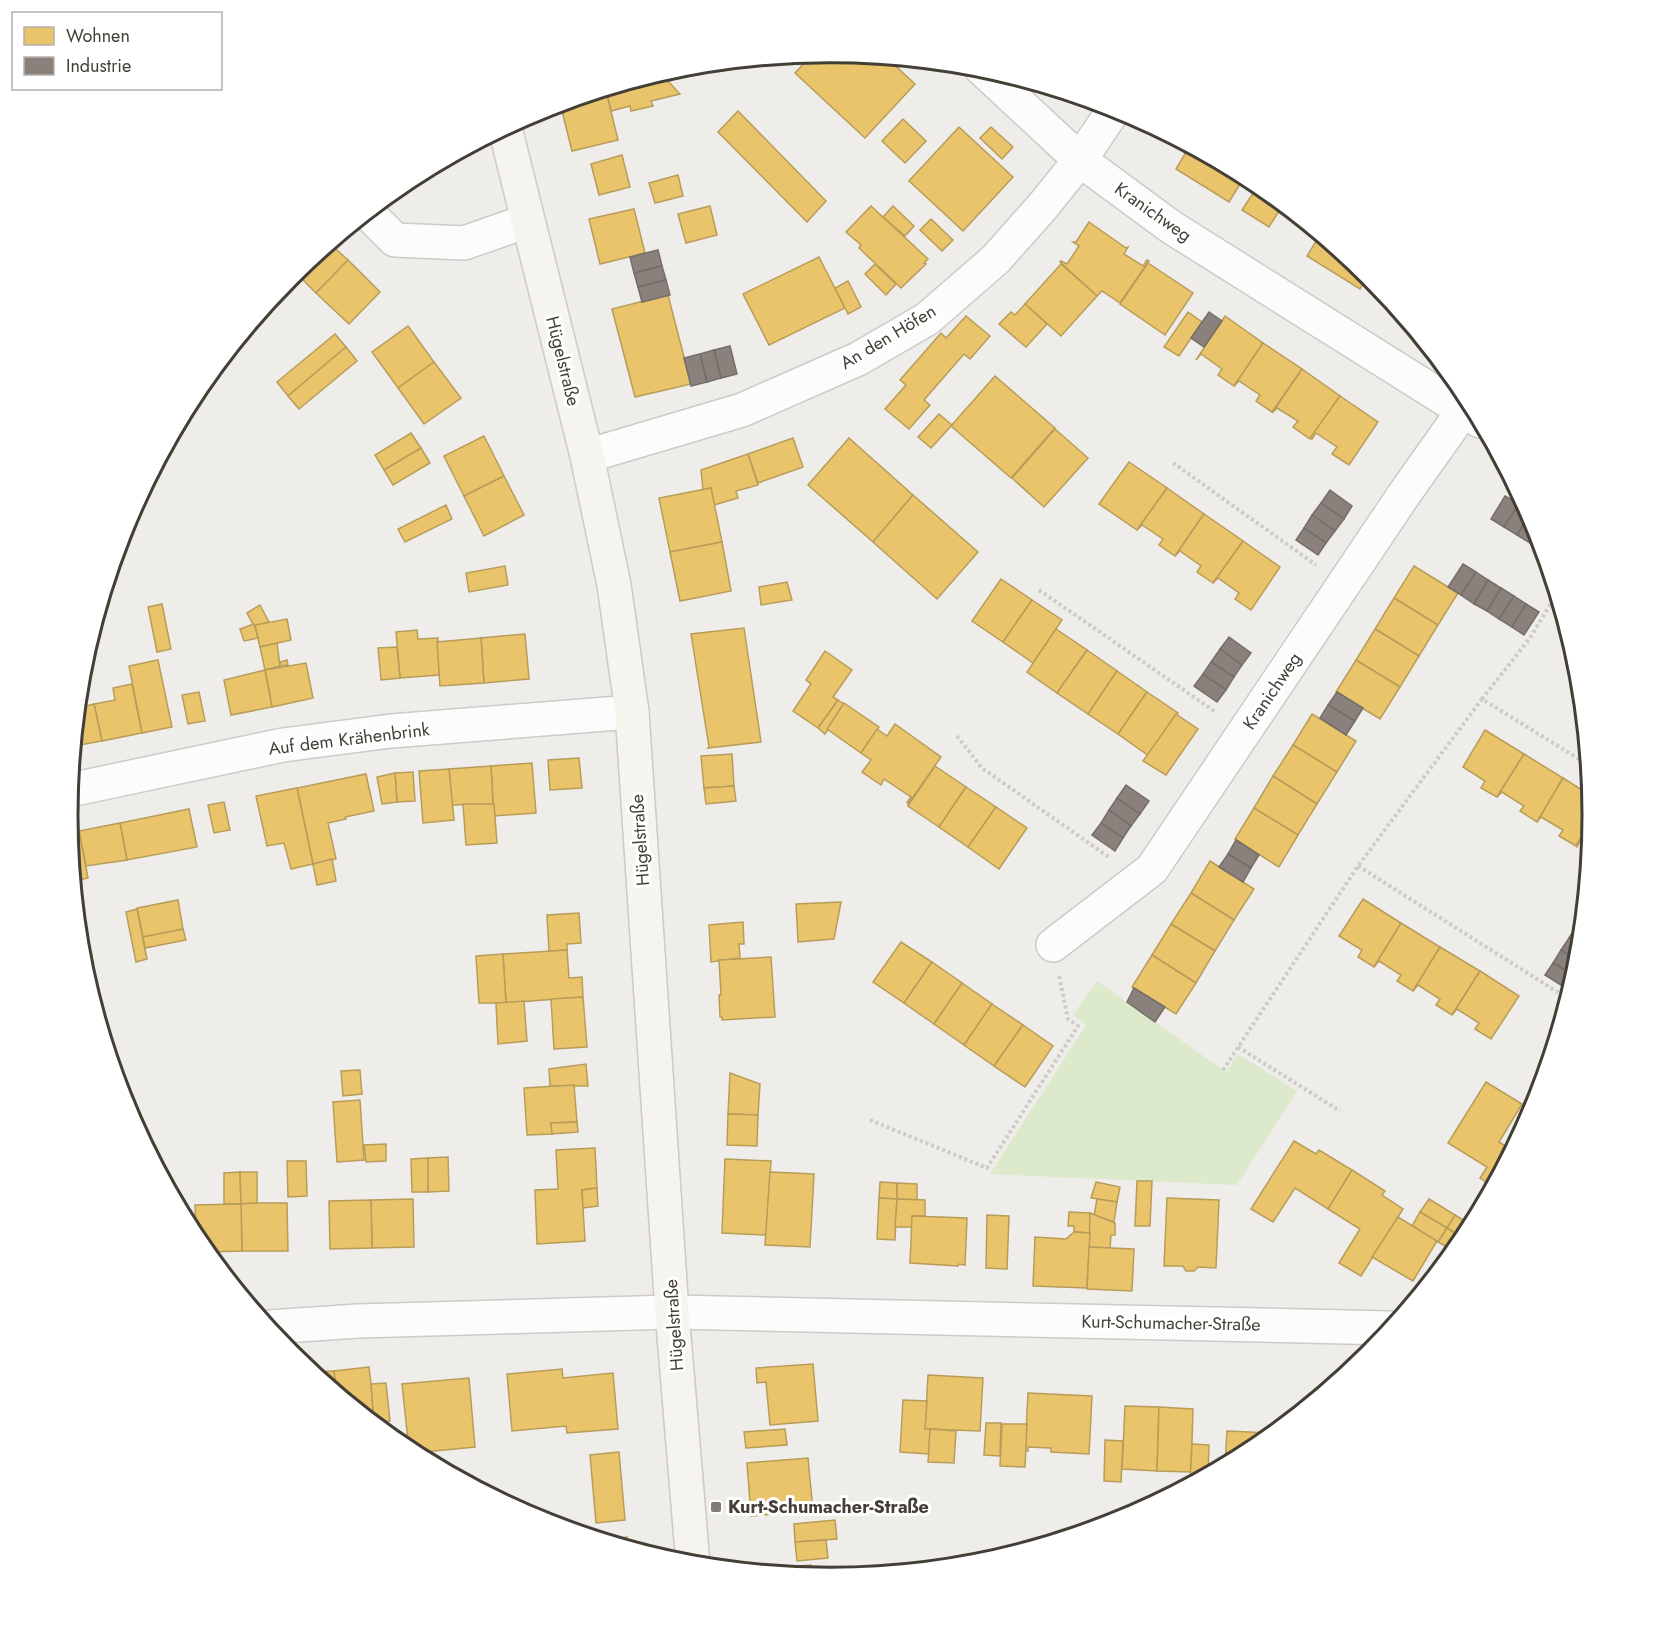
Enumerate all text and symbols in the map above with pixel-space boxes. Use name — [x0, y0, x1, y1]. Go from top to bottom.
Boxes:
legend — [12, 12, 222, 90]
text: Wohnen — [66, 23, 130, 49]
text: Industrie — [66, 53, 131, 79]
street label: Kranichweg — [1109, 176, 1197, 248]
street label: An den Höfen — [835, 298, 941, 376]
street label: Hügelstraße — [539, 313, 587, 409]
street label: Kranichweg — [1236, 647, 1308, 735]
street label: Auf dem Krähenbrink — [267, 716, 431, 762]
street label: Hügelstraße — [624, 793, 656, 887]
street label: Hügelstraße — [658, 1278, 690, 1372]
street label: Kurt-Schumacher-Straße — [1081, 1308, 1261, 1338]
place label: Kurt-Schumacher-Straße — [728, 1494, 929, 1520]
marker: Kurt-Schumacher-Straße — [709, 1500, 723, 1514]

